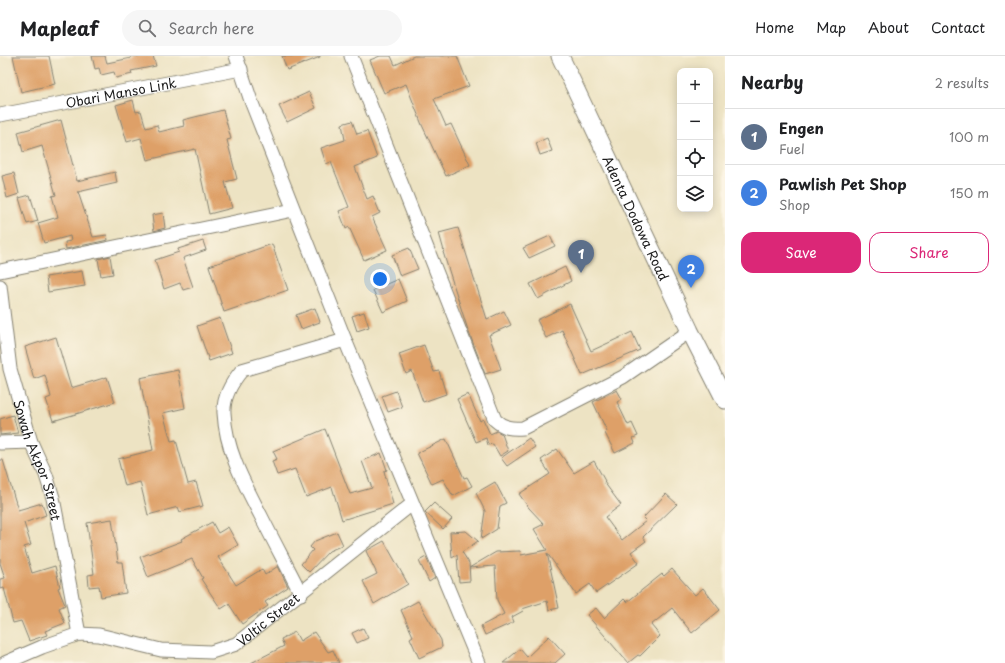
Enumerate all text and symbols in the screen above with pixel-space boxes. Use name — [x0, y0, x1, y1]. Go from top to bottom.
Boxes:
search box — [122, 10, 402, 46]
text: Mapleaf — [20, 14, 98, 42]
text: Search here — [168, 16, 254, 39]
icon: search — [136, 17, 158, 39]
text: Home — [755, 17, 794, 38]
text: Map — [816, 17, 846, 38]
text: About — [868, 17, 909, 38]
text: Contact — [931, 17, 985, 38]
map controls — [677, 68, 713, 212]
button: + — [677, 68, 713, 104]
text: Nearby — [741, 69, 803, 95]
street label: Obari Manso Link — [64, 72, 178, 112]
text: 2 results — [935, 73, 989, 92]
button: − — [677, 104, 713, 140]
text: Engen — [779, 116, 824, 139]
text: 1 — [751, 127, 757, 146]
text: 100 m — [949, 127, 989, 146]
text: Fuel — [779, 139, 805, 158]
button: locate — [677, 140, 713, 176]
street label: Adenta Dodowa Road — [599, 152, 674, 284]
text: Pawlish Pet Shop — [779, 172, 907, 195]
button: layers — [677, 176, 713, 212]
text: 2 — [749, 183, 759, 202]
text: 150 m — [950, 183, 989, 202]
text: Shop — [779, 195, 810, 214]
button: Save — [741, 232, 861, 273]
button: Share — [869, 232, 989, 273]
pin: 1 — [568, 240, 594, 273]
pin: 2 — [678, 255, 704, 288]
your location — [370, 269, 390, 289]
street label: Sowah Akpor Street — [10, 397, 67, 522]
street label: Voltic Street — [232, 588, 303, 650]

